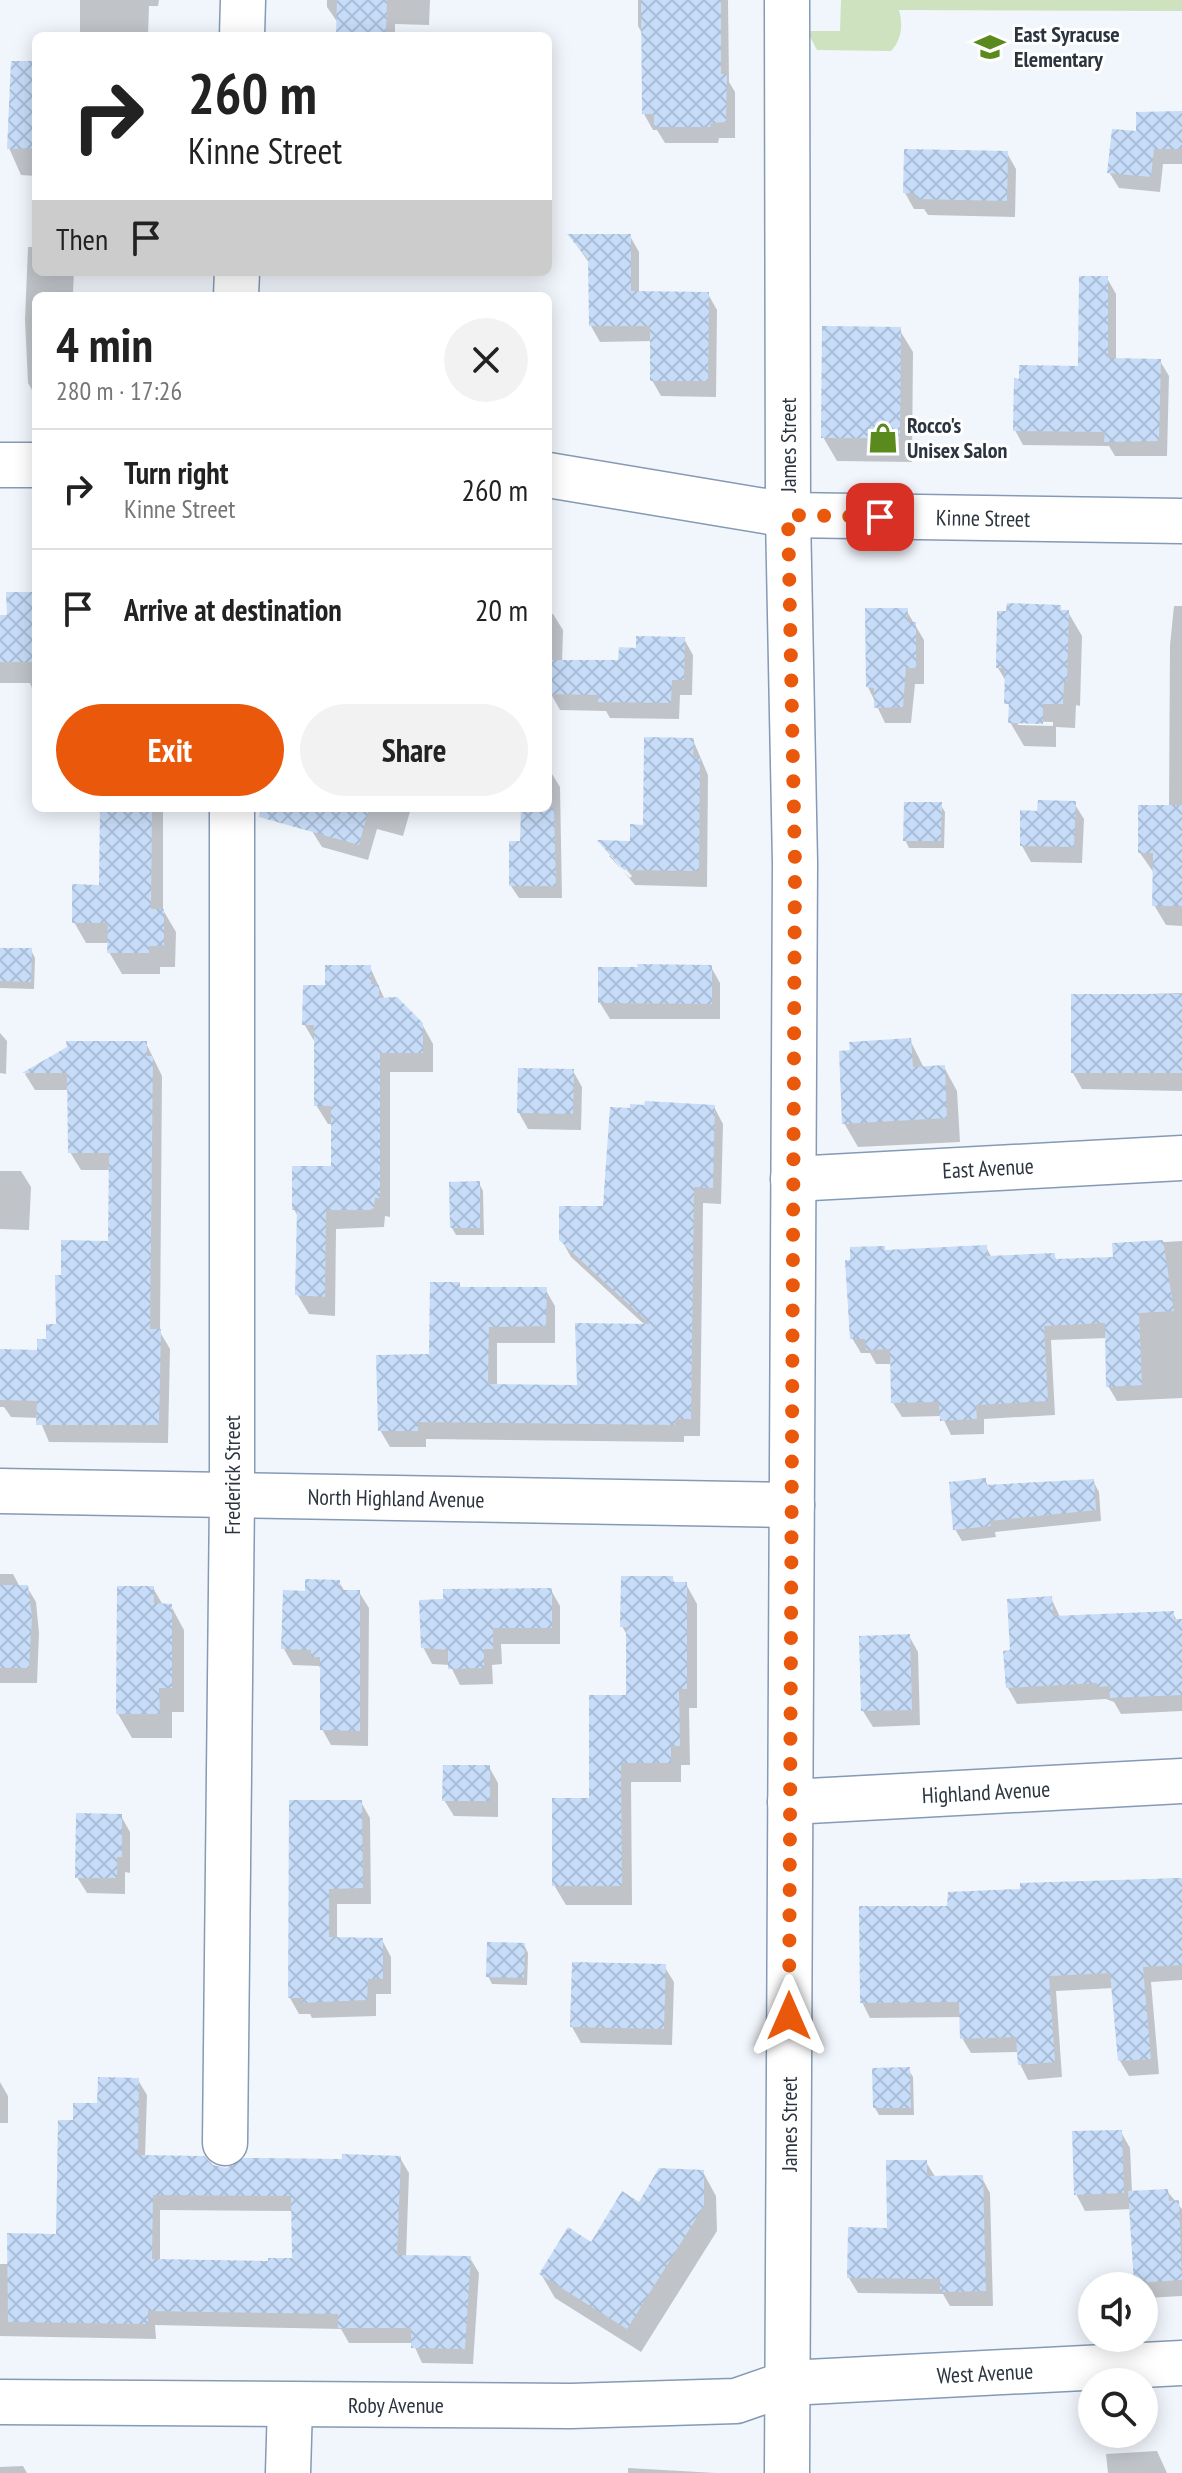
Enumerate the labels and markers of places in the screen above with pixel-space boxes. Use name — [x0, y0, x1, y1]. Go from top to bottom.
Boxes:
place label: East Syracuse Elementary — [1014, 20, 1120, 73]
school or university icon: East Syracuse Elementary — [973, 30, 1007, 64]
place label: Rocco's Unisex Salon — [907, 411, 1007, 464]
shop icon: Rocco's Unisex Salon — [866, 421, 900, 455]
pin — [846, 483, 914, 551]

